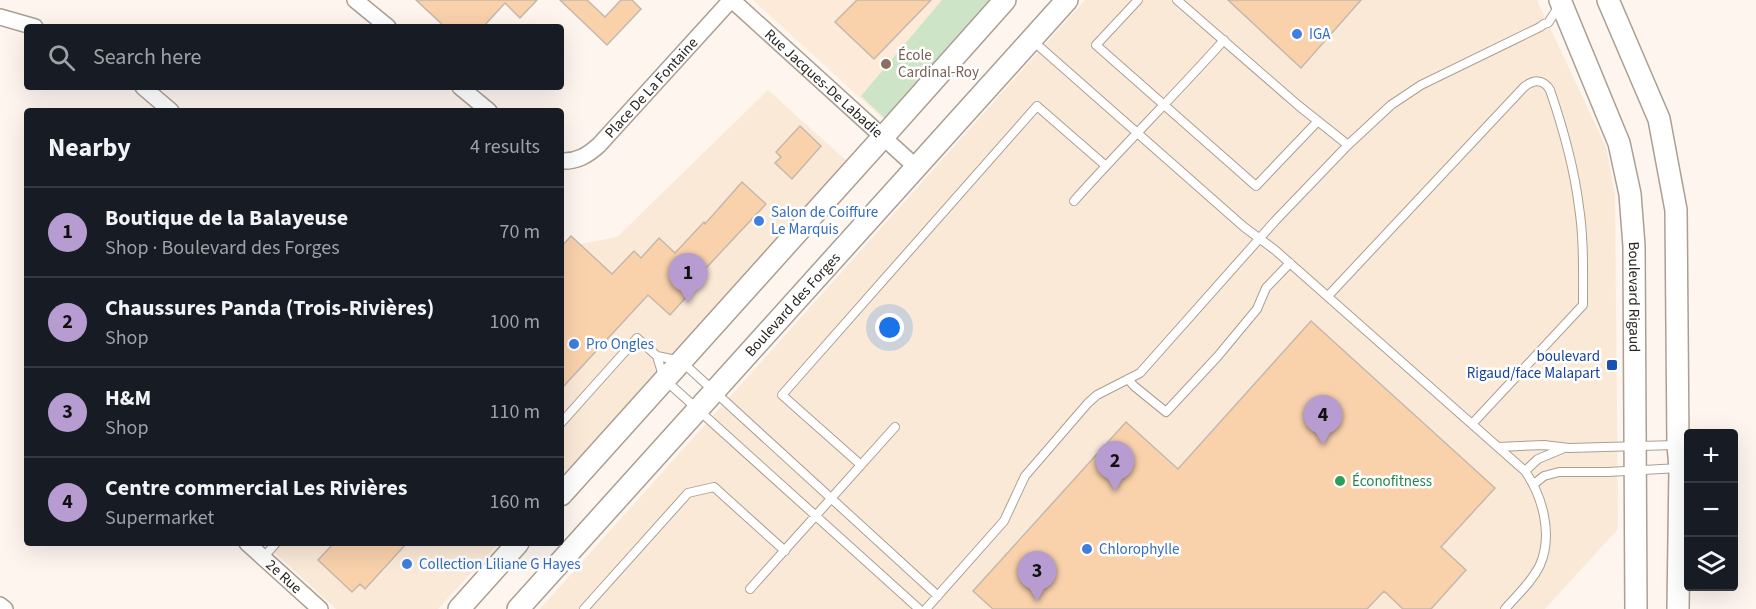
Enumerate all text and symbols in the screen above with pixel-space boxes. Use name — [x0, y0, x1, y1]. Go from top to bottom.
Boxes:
search box — [24, 24, 564, 90]
street label: Rue Jacques-De Labadie — [760, 24, 887, 143]
place label: IGA — [1309, 24, 1331, 45]
marker: IGA — [1290, 27, 1304, 41]
street label: Place De La Fontaine — [600, 33, 703, 143]
icon: search — [45, 41, 78, 74]
text: Search here — [93, 41, 201, 73]
place label: École Cardinal-Roy — [898, 45, 979, 83]
marker: École Cardinal-Roy — [879, 57, 893, 71]
text: Nearby — [48, 129, 131, 166]
text: 4 results — [470, 133, 540, 161]
text: Boutique de la Balayeuse — [105, 202, 348, 234]
place label: Salon de Coiffure Le Marquis — [771, 202, 878, 240]
marker: Salon de Coiffure Le Marquis — [752, 214, 766, 228]
text: 1 — [62, 218, 73, 246]
text: 70 m — [500, 218, 540, 246]
text: Shop · Boulevard des Forges — [105, 234, 340, 262]
street label: Boulevard Rigaud — [1623, 241, 1645, 352]
street label: Boulevard des Forges — [740, 248, 845, 362]
pin: 1 — [668, 254, 708, 303]
text: Chaussures Panda (Trois-Rivières) — [105, 292, 434, 324]
text: 2 — [62, 308, 73, 336]
text: 100 m — [490, 308, 540, 336]
your location — [875, 313, 904, 342]
text: Shop — [105, 324, 149, 352]
place label: Pro Ongles — [586, 334, 654, 355]
marker: Pro Ongles — [567, 337, 581, 351]
place label: boulevard Rigaud/face Malapart — [1467, 346, 1600, 384]
marker: boulevard Rigaud/face Malapart — [1605, 358, 1619, 372]
text: H&M — [105, 382, 151, 414]
pin: 4 — [1304, 396, 1342, 445]
text: 3 — [62, 398, 73, 426]
text: 110 m — [490, 398, 540, 426]
text: Shop — [105, 414, 149, 442]
map controls — [1684, 429, 1738, 591]
button: + — [1684, 429, 1738, 483]
pin: 2 — [1096, 442, 1134, 491]
place label: Éconofitness — [1352, 471, 1432, 492]
text: Centre commercial Les Rivières — [105, 472, 408, 504]
marker: Éconofitness — [1333, 474, 1347, 488]
button: − — [1684, 483, 1738, 537]
text: 4 — [62, 488, 73, 516]
text: 160 m — [490, 488, 540, 516]
text: Supermarket — [105, 504, 214, 532]
button: layers — [1684, 537, 1738, 591]
place label: Chlorophylle — [1099, 539, 1179, 560]
marker: Chlorophylle — [1080, 542, 1094, 556]
pin: 3 — [1018, 552, 1056, 601]
place label: Collection Liliane G Hayes — [419, 554, 581, 575]
street label: 2e Rue — [261, 555, 306, 599]
marker: Collection Liliane G Hayes — [400, 557, 414, 571]

